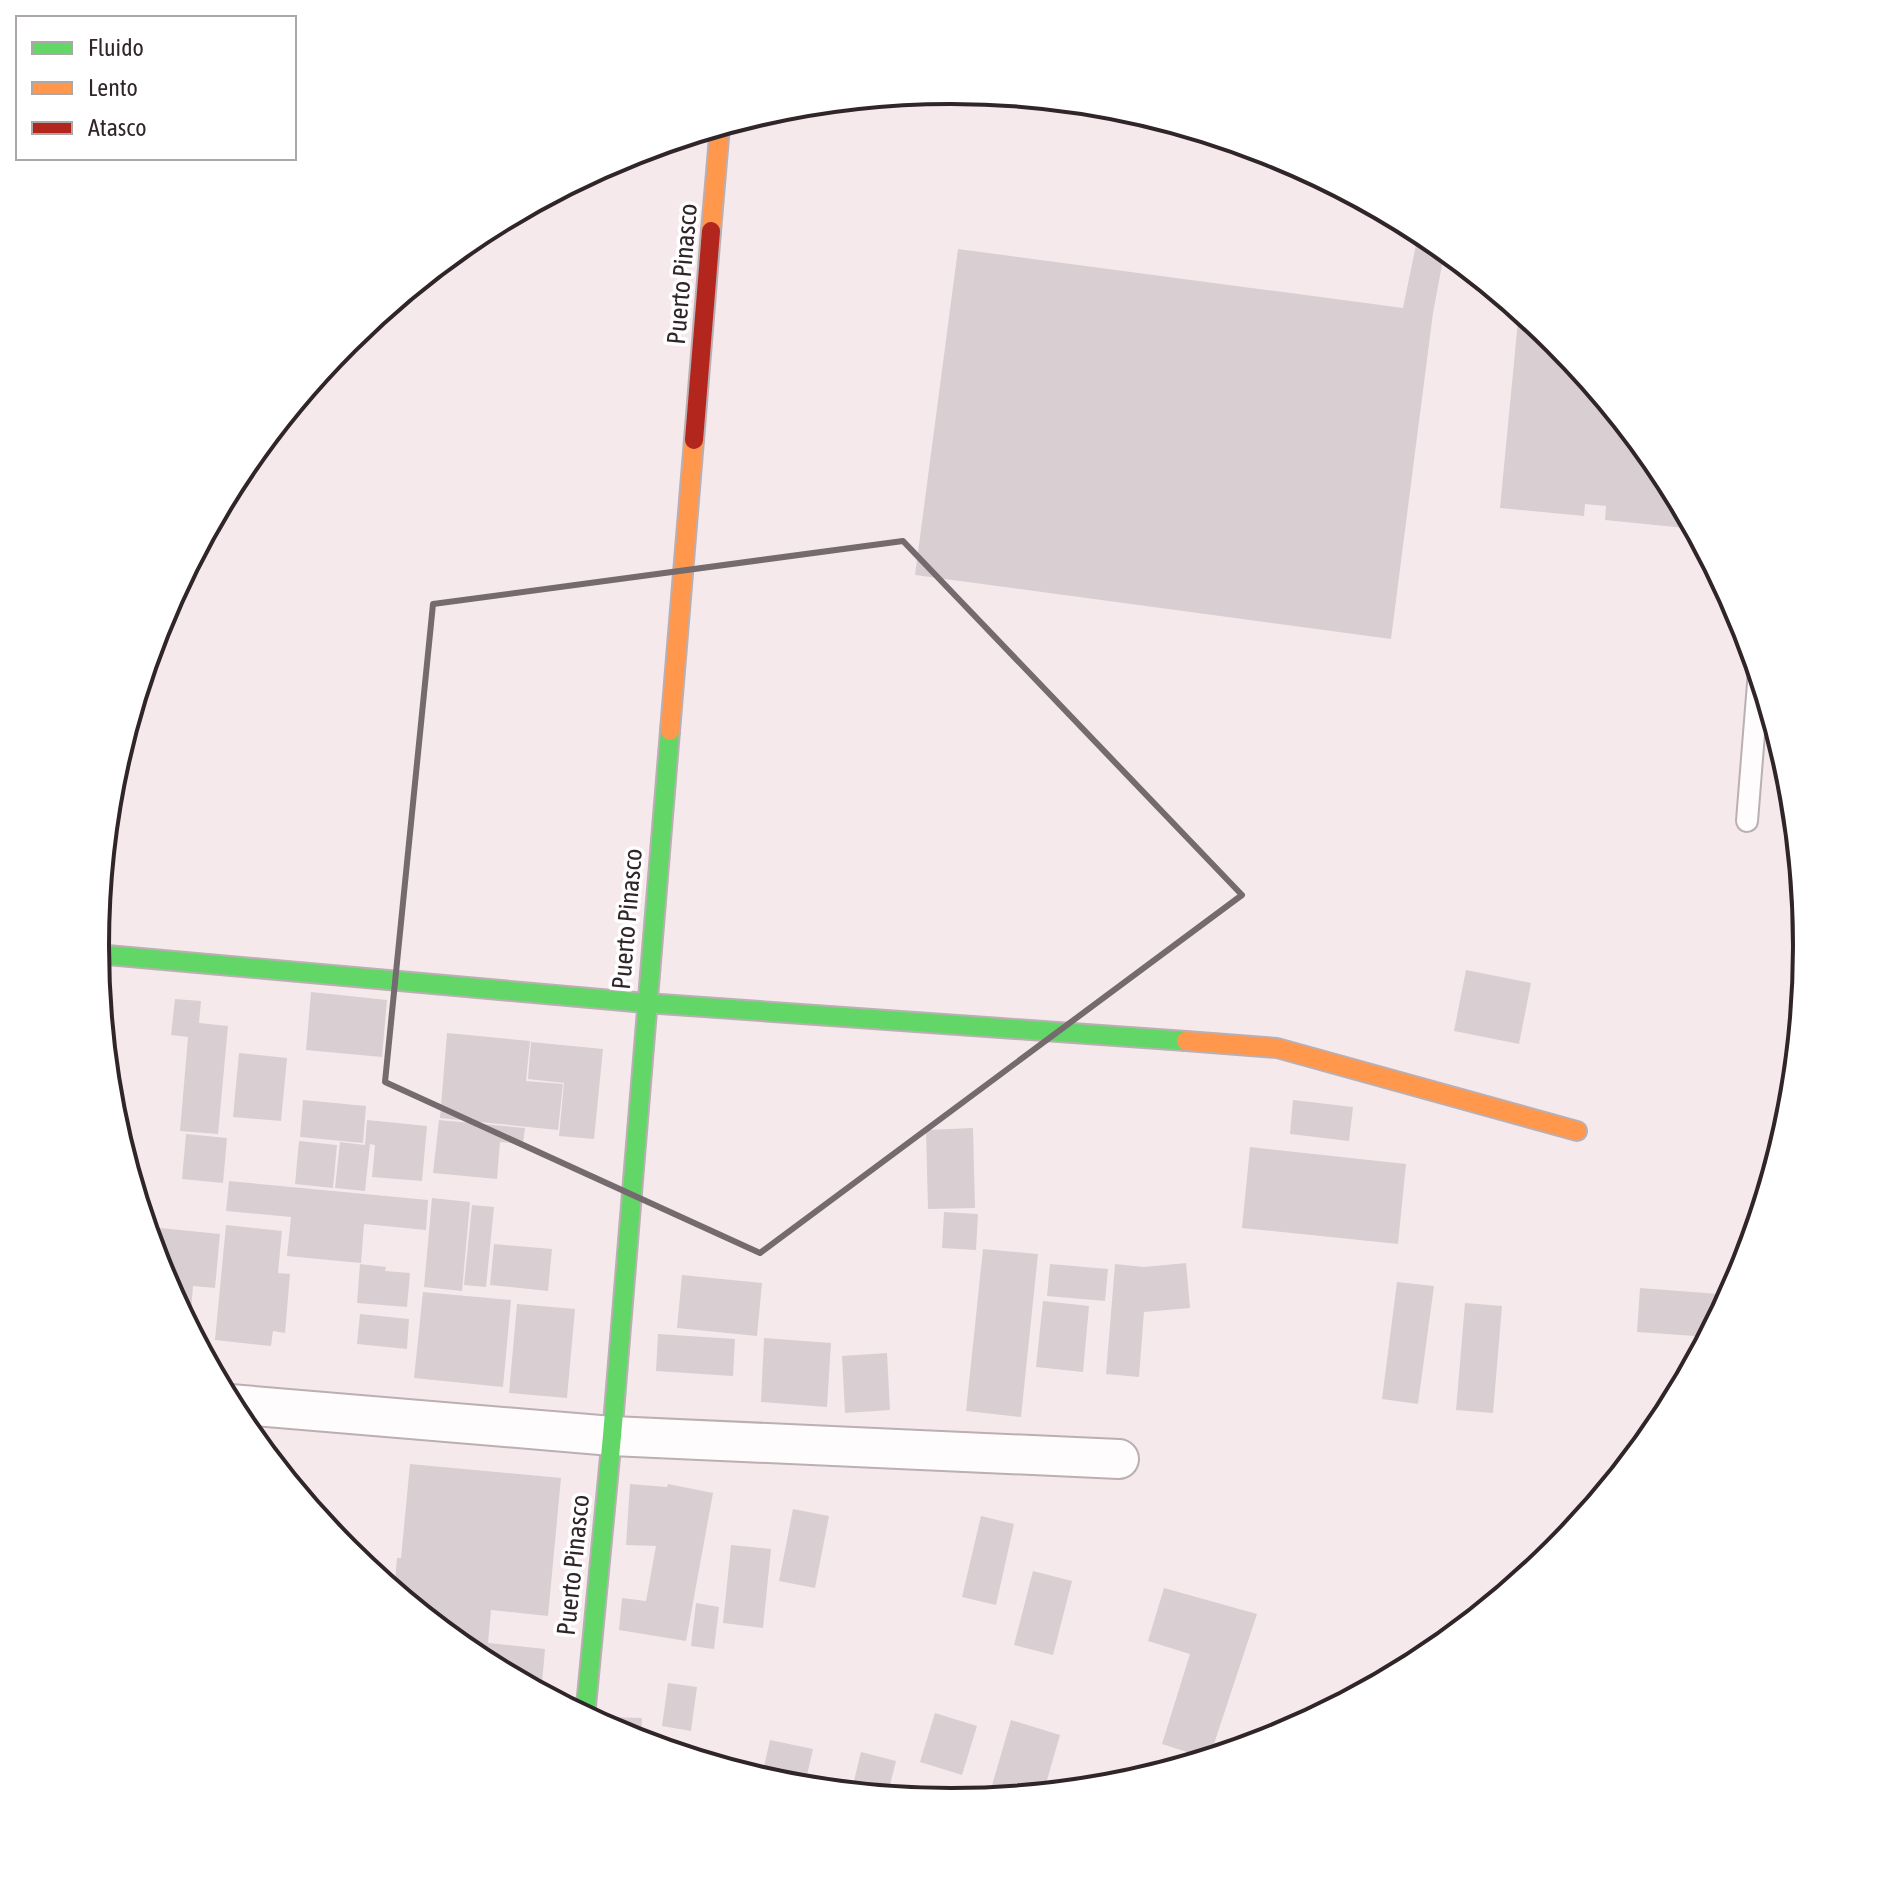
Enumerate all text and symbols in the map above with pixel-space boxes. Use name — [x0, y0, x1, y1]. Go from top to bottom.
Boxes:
legend — [16, 16, 296, 160]
text: Fluido — [88, 34, 144, 61]
text: Lento — [88, 74, 138, 101]
text: Atasco — [88, 114, 146, 141]
street label: Puerto Pinasco — [661, 202, 703, 346]
street label: Puerto Pinasco — [606, 847, 648, 991]
street label: Puerto Pinasco — [551, 1493, 595, 1637]

